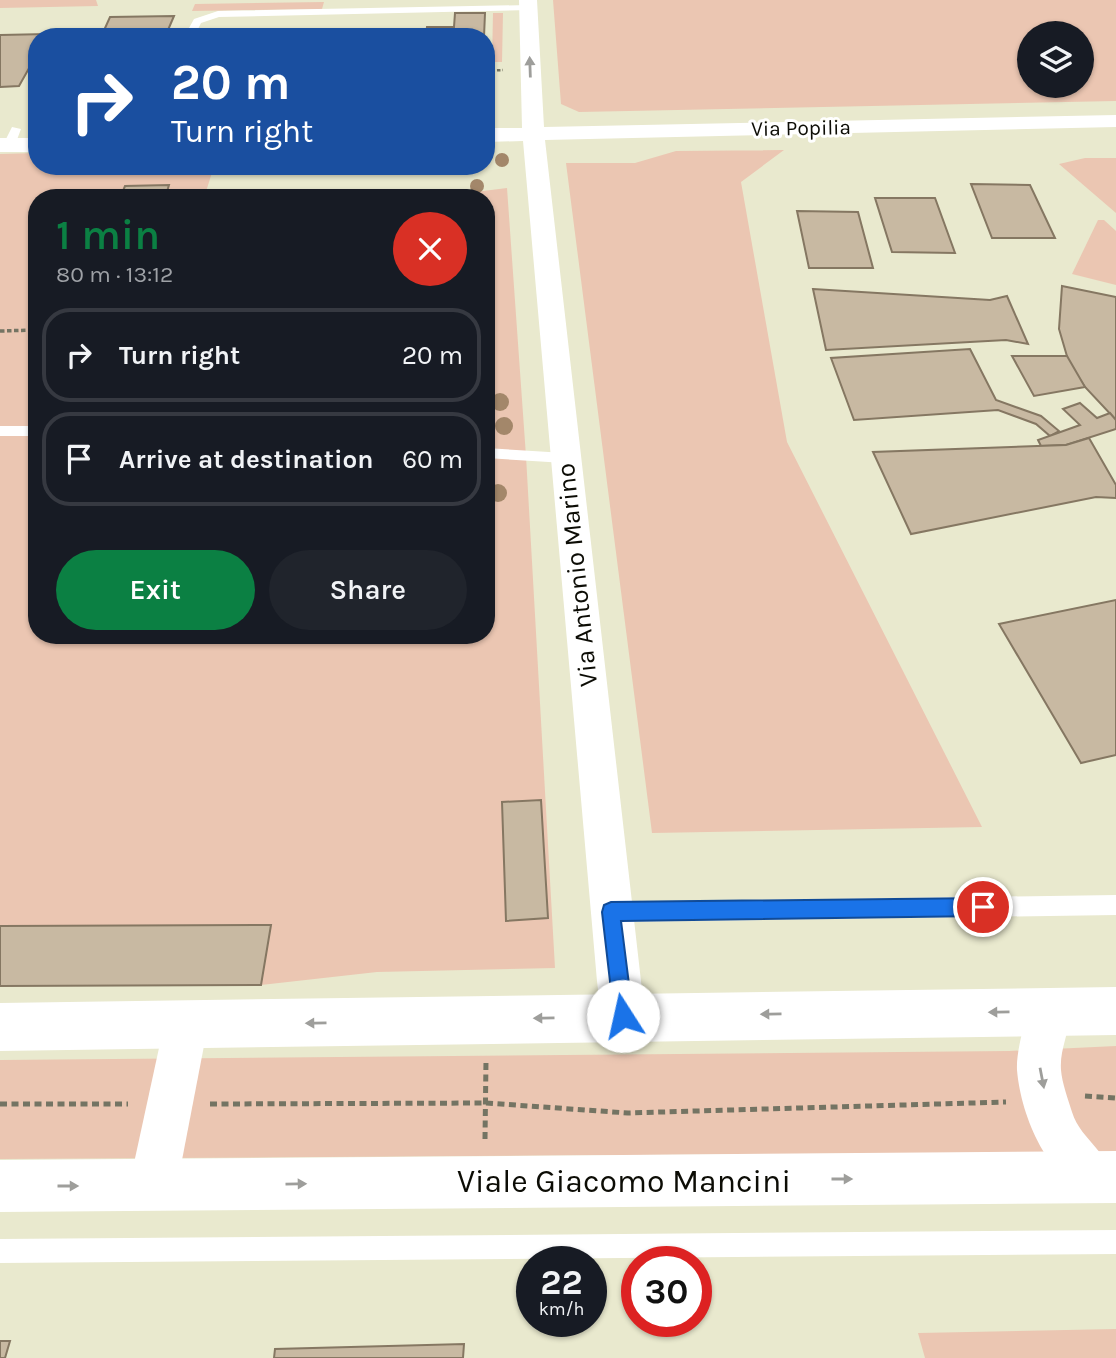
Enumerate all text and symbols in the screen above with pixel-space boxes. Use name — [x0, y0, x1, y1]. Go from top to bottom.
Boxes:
map controls — [1017, 21, 1094, 98]
button: layers — [1017, 21, 1094, 98]
text: 20 m — [171, 54, 291, 111]
icon: right — [56, 56, 147, 147]
one-way arrow — [525, 56, 536, 78]
text: Turn right — [171, 113, 313, 150]
street label: Via Popilia — [751, 115, 851, 141]
text: 1 min — [56, 210, 160, 260]
button: close — [393, 212, 467, 286]
text: 80 m · 13:12 — [56, 261, 173, 288]
icon: right — [60, 336, 98, 374]
text: Turn right — [119, 340, 240, 371]
text: 20 m — [402, 340, 463, 371]
icon: arrive — [60, 440, 98, 478]
text: Arrive at destination — [119, 444, 373, 475]
text: 60 m — [402, 444, 463, 475]
street label: Via Antonio Marino — [550, 462, 604, 688]
button: Exit — [56, 550, 255, 630]
button: Share — [269, 550, 467, 630]
pin — [953, 877, 1013, 937]
icon: arrive — [964, 888, 1002, 926]
position arrow — [586, 979, 660, 1053]
one-way arrow — [988, 1006, 1010, 1018]
one-way arrow — [760, 1008, 782, 1020]
one-way arrow — [533, 1012, 555, 1023]
one-way arrow — [305, 1017, 327, 1028]
one-way arrow — [1037, 1067, 1048, 1089]
street label: Viale Giacomo Mancini — [457, 1163, 791, 1200]
one-way arrow — [831, 1173, 853, 1185]
one-way arrow — [285, 1178, 307, 1190]
one-way arrow — [57, 1180, 79, 1192]
speed limit sign: 30 — [621, 1246, 712, 1337]
text: 22 — [540, 1262, 583, 1303]
text: km/h — [539, 1298, 584, 1320]

